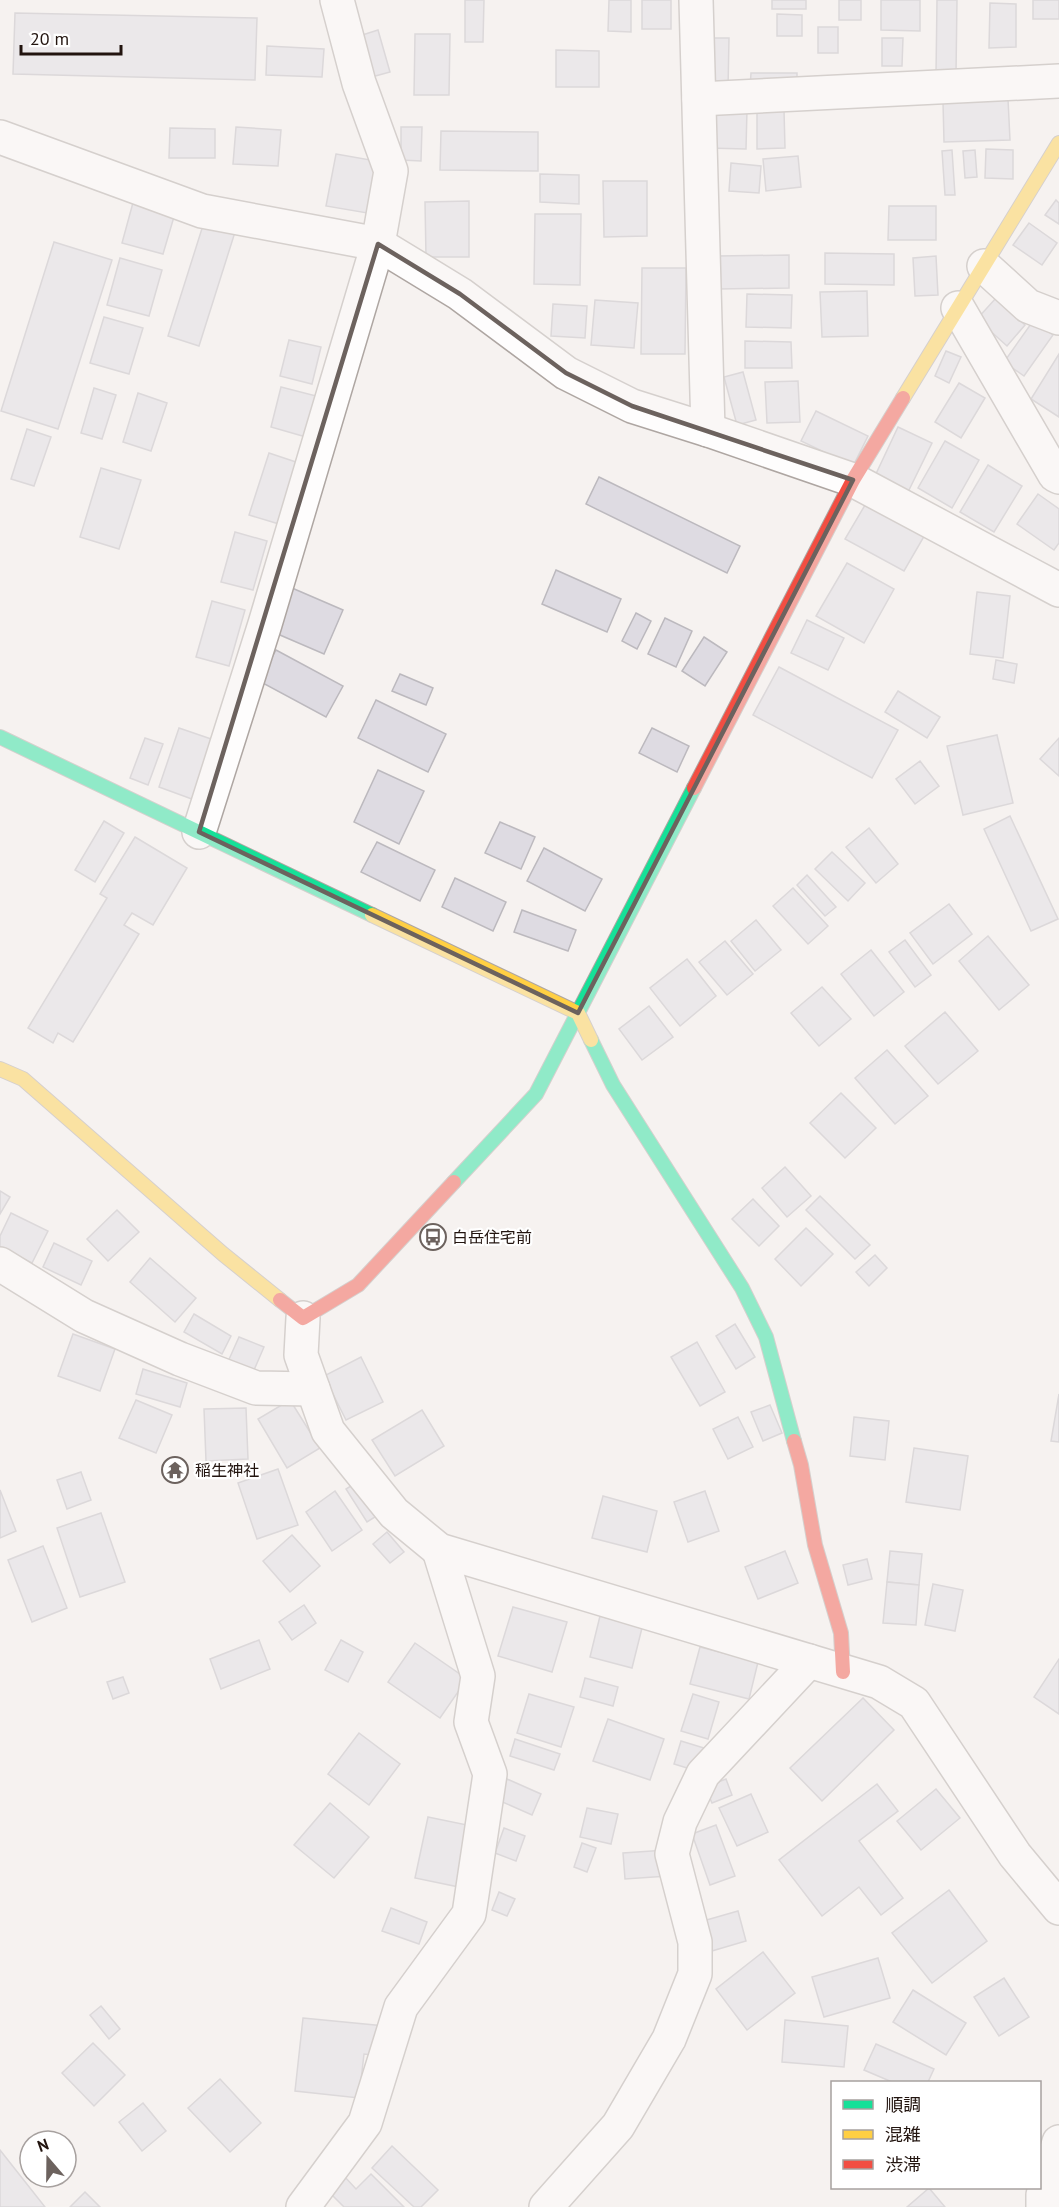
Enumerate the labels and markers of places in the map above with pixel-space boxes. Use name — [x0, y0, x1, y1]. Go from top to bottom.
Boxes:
bus stop icon: 白岳住宅前 — [418, 1222, 448, 1252]
place label: 白岳住宅前 — [452, 1227, 532, 1247]
temple icon: 稲生神社 — [160, 1455, 190, 1485]
place label: 稲生神社 — [195, 1460, 259, 1480]

